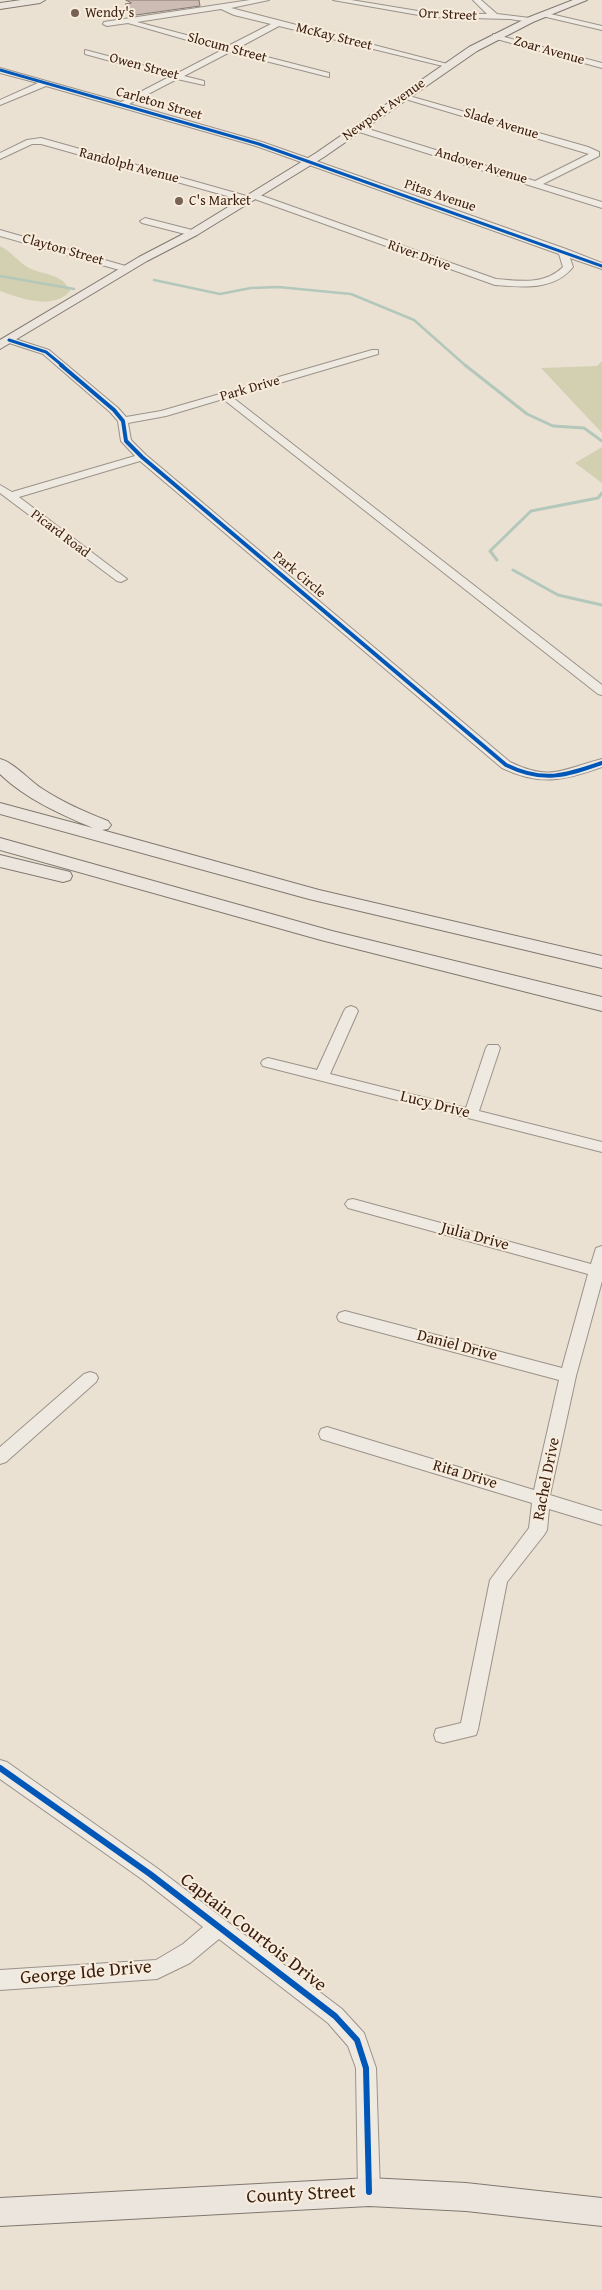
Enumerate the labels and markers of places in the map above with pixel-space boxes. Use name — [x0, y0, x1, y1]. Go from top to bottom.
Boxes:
place label: Wendy's — [85, 5, 134, 21]
marker: Wendy's — [69, 7, 81, 19]
place label: C's Market — [189, 193, 251, 209]
marker: C's Market — [173, 195, 185, 207]

